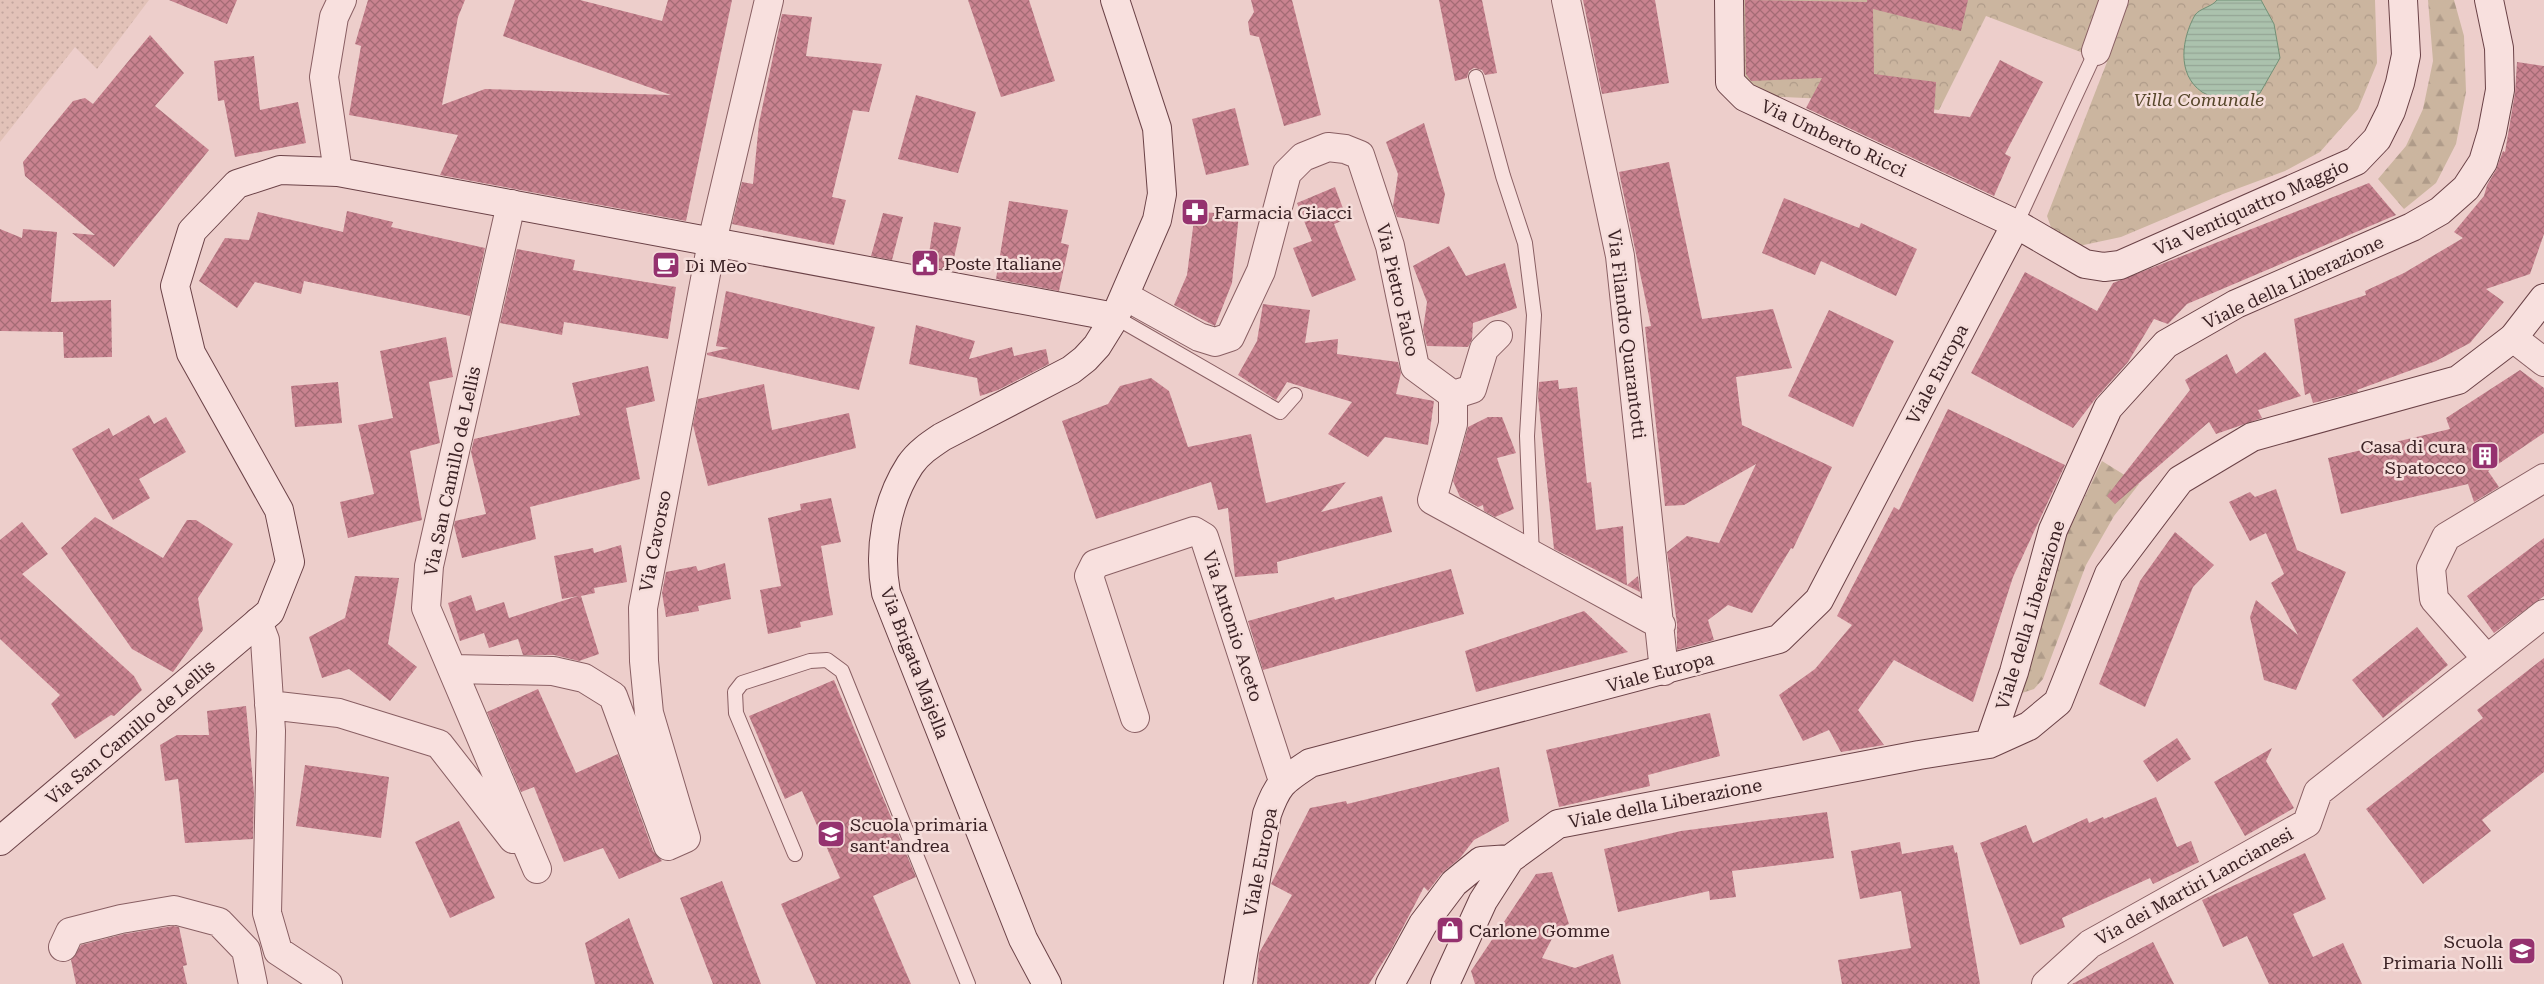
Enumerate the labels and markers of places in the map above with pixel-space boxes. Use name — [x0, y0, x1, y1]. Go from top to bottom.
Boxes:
pharmacy icon: Farmacia Giacci — [1180, 197, 1210, 227]
place label: Farmacia Giacci — [1214, 202, 1353, 223]
public building icon: Poste Italiane — [910, 248, 940, 278]
cafe icon: Di Meo — [651, 250, 681, 280]
place label: Poste Italiane — [944, 253, 1062, 274]
place label: Di Meo — [685, 255, 747, 276]
place label: Casa di cura Spatocco — [2360, 436, 2466, 478]
building icon: Casa di cura Spatocco — [2470, 441, 2500, 471]
place label: Scuola primaria sant'andrea — [850, 814, 988, 856]
school or university icon: Scuola primaria sant'andrea — [816, 819, 846, 849]
shop icon: Carlone Gomme — [1435, 915, 1465, 945]
place label: Carlone Gomme — [1469, 920, 1610, 941]
place label: Scuola Primaria Nolli — [2382, 931, 2503, 973]
school or university icon: Scuola Primaria Nolli — [2507, 936, 2537, 966]

